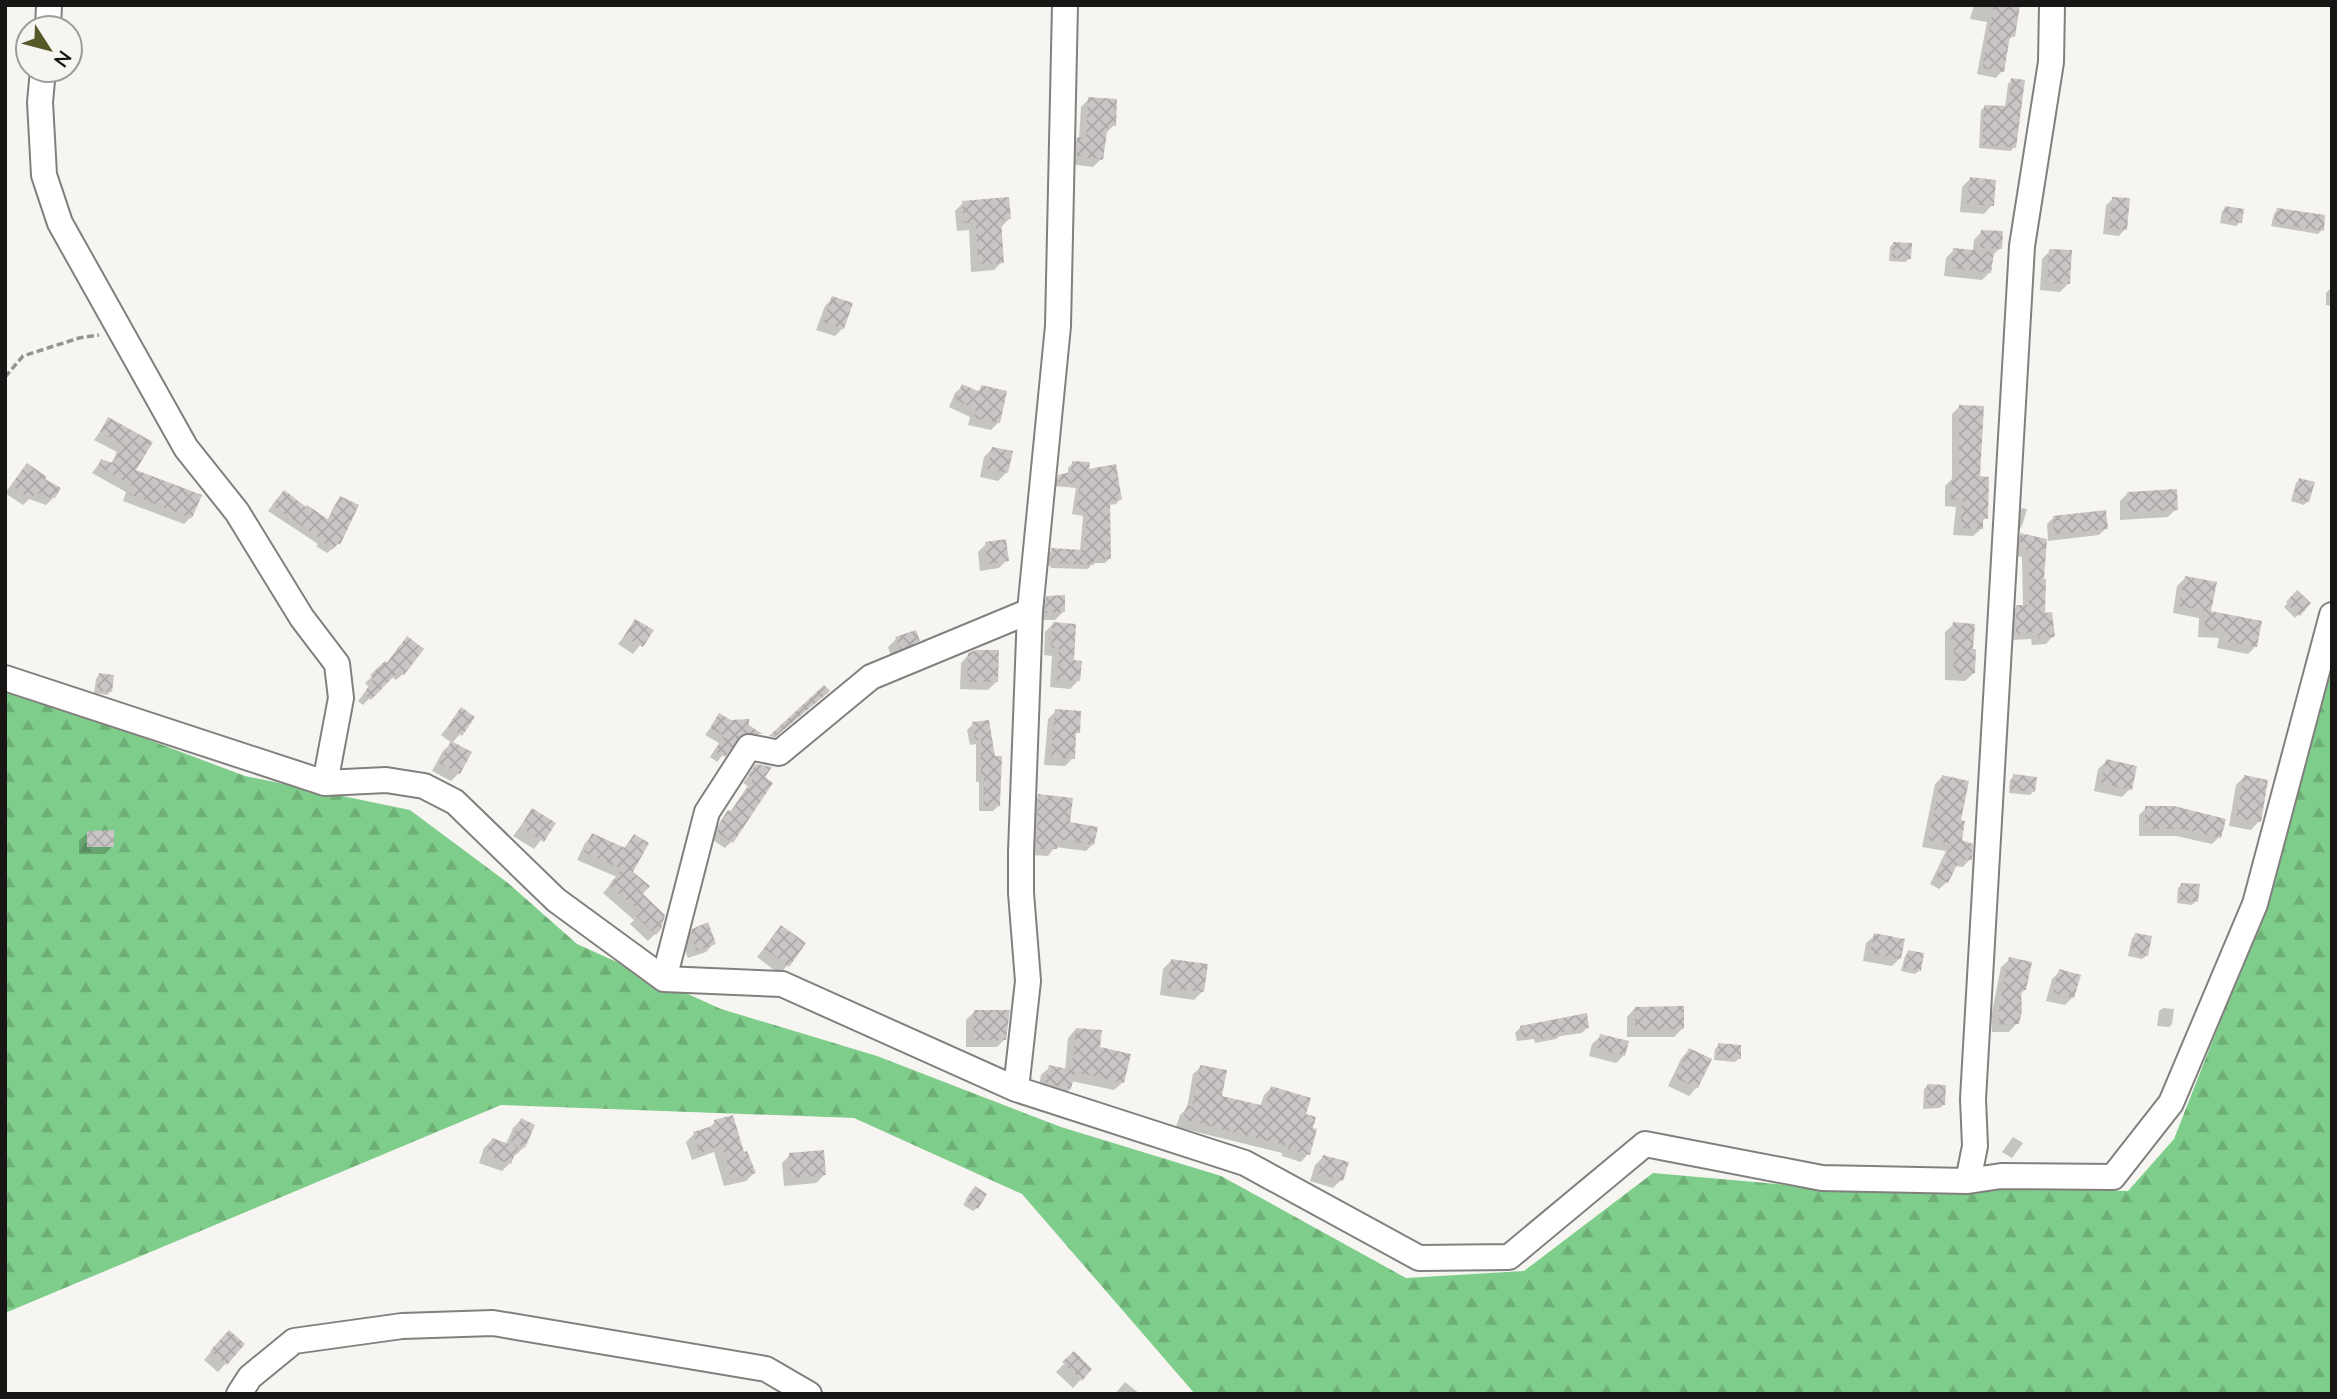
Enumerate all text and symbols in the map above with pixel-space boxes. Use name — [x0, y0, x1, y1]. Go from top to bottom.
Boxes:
north arrow — [14, 14, 84, 84]
text: N — [50, 47, 77, 72]

